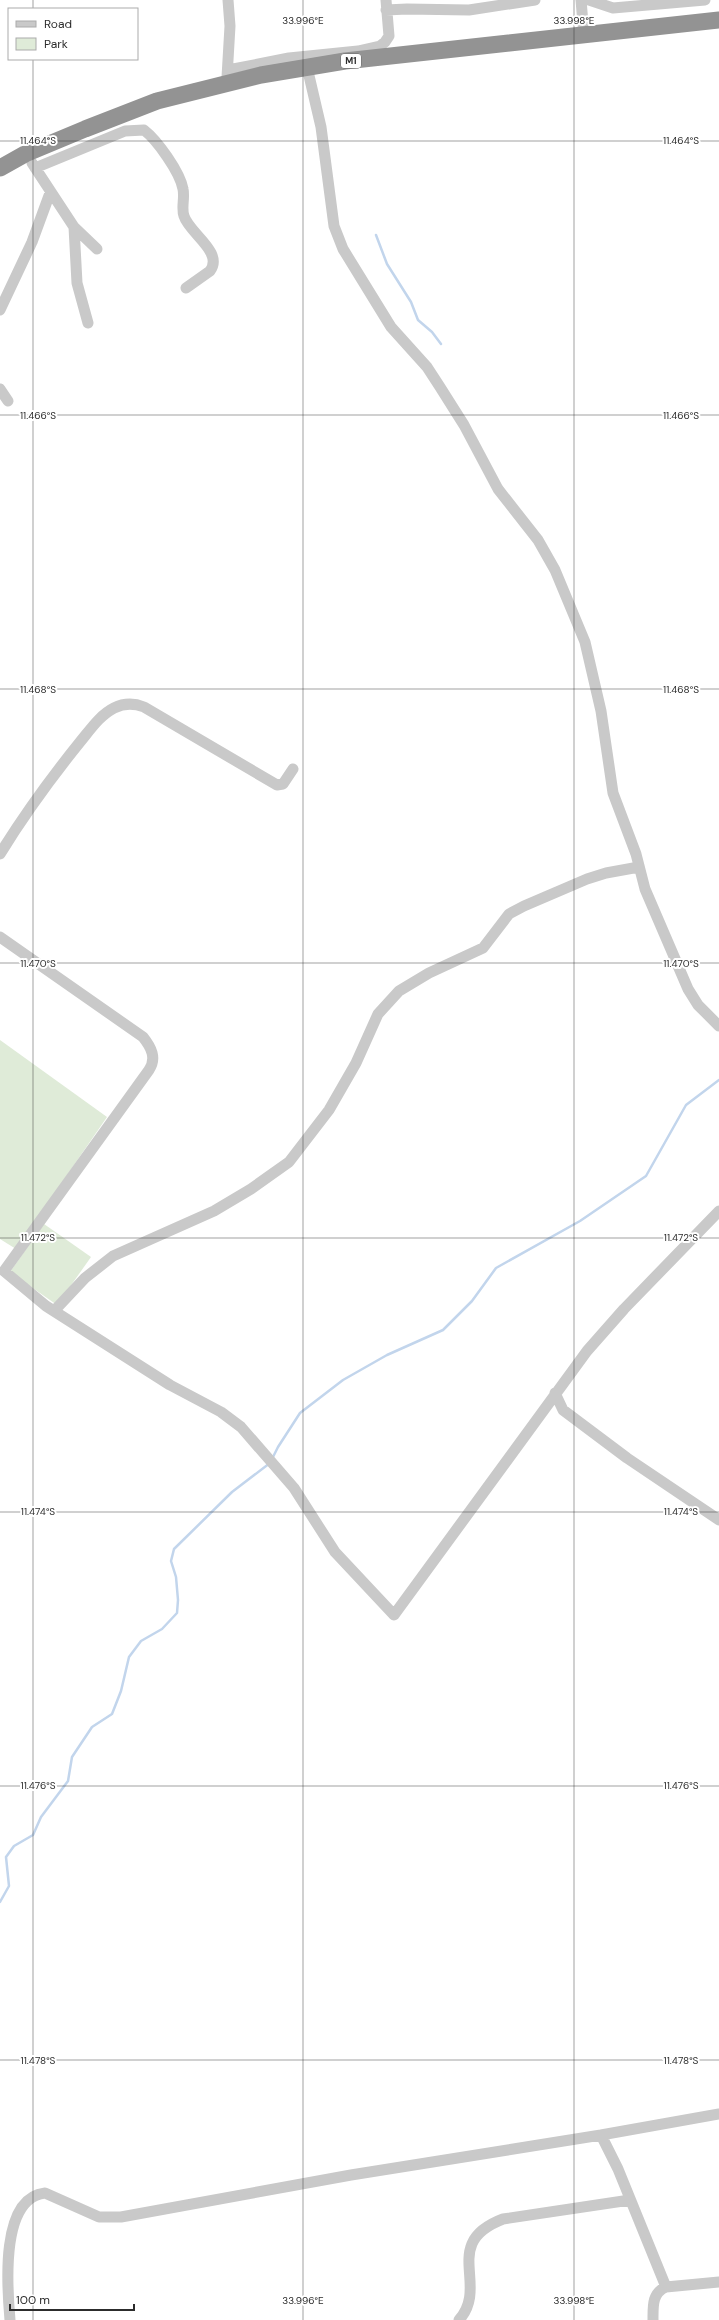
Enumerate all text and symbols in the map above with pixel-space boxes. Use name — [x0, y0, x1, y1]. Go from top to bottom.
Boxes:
legend — [8, 8, 138, 60]
text: 33.996°E — [282, 14, 324, 27]
text: 33.998°E — [553, 14, 595, 27]
text: Road — [44, 16, 72, 32]
text: Park — [44, 36, 68, 52]
road number: M1 — [341, 54, 361, 68]
text: 11.464°S — [20, 134, 56, 147]
text: 11.464°S — [663, 134, 699, 147]
text: 11.466°S — [20, 409, 56, 422]
text: 11.466°S — [663, 409, 699, 422]
text: 11.468°S — [20, 683, 56, 696]
text: 11.468°S — [663, 683, 699, 696]
text: 11.470°S — [20, 957, 56, 970]
text: 11.470°S — [663, 957, 699, 970]
text: 11.472°S — [21, 1231, 55, 1244]
text: 11.472°S — [664, 1231, 698, 1244]
text: 11.474°S — [21, 1505, 55, 1518]
text: 11.474°S — [664, 1505, 698, 1518]
text: 11.476°S — [21, 1779, 56, 1792]
text: 11.476°S — [664, 1779, 699, 1792]
text: 11.478°S — [21, 2054, 56, 2067]
text: 11.478°S — [664, 2054, 699, 2067]
scale bar — [10, 2286, 134, 2312]
text: 100 m — [16, 2292, 50, 2308]
text: 33.996°E — [282, 2294, 324, 2307]
text: 33.998°E — [553, 2294, 595, 2307]

